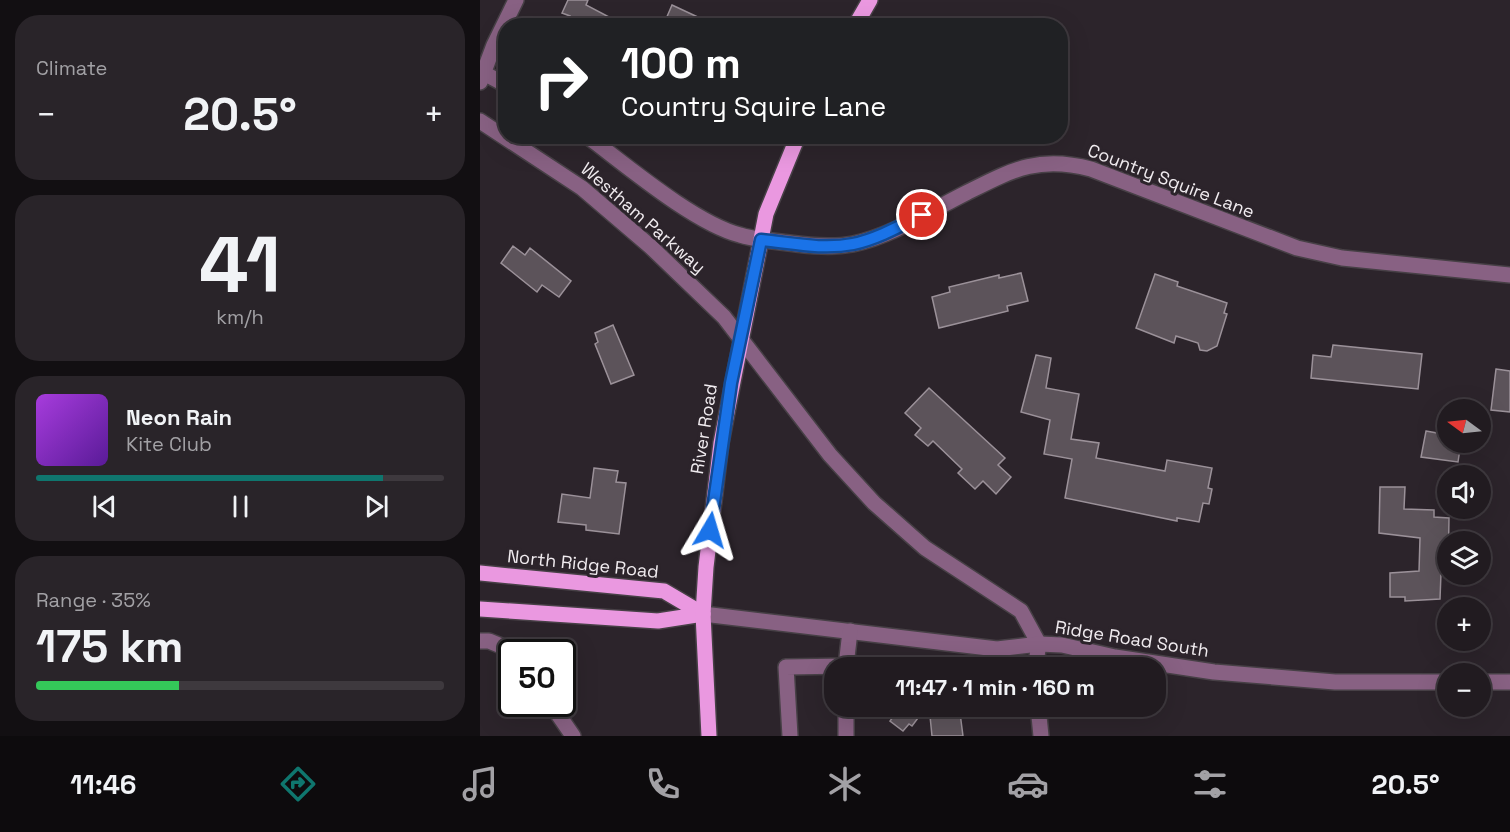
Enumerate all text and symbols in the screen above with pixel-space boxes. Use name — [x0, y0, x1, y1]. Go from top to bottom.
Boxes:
text: 100 m — [621, 37, 741, 90]
icon: right — [522, 42, 600, 120]
text: Climate — [36, 55, 107, 81]
text: 20.5° — [183, 86, 297, 143]
text: Country Squire Lane — [621, 89, 886, 124]
text: − — [36, 94, 56, 136]
text: + — [424, 94, 444, 136]
street label: Country Squire Lane — [1085, 138, 1258, 223]
street label: Westham Parkway — [576, 157, 711, 278]
pin — [896, 189, 947, 240]
icon: arrive — [905, 198, 938, 231]
text: 41 — [199, 215, 281, 315]
text: km/h — [216, 304, 264, 330]
street label: River Road — [685, 382, 722, 476]
north arrow — [1437, 399, 1491, 453]
map controls — [1437, 399, 1491, 717]
text: Neon Rain — [126, 403, 232, 431]
text: Kite Club — [126, 431, 212, 457]
button: sound — [1437, 465, 1491, 519]
icon: previous — [88, 490, 121, 523]
icon: pause — [224, 490, 257, 523]
icon: next — [360, 490, 393, 523]
position arrow — [678, 498, 742, 562]
button: layers — [1437, 531, 1491, 585]
street label: North Ridge Road — [506, 544, 660, 583]
text: Range · 35% — [36, 587, 151, 613]
button: + — [1437, 597, 1491, 651]
street label: Ridge Road South — [1053, 615, 1211, 662]
text: 175 km — [36, 618, 184, 675]
speed limit sign: 50 — [498, 639, 576, 717]
button: − — [1437, 663, 1491, 717]
text: 11:47 · 1 min · 160 m — [895, 673, 1095, 701]
icon: directions — [277, 763, 319, 805]
icon: music — [459, 763, 501, 805]
icon: phone — [642, 763, 684, 805]
icon: climate — [824, 763, 866, 805]
icon: car — [1007, 763, 1049, 805]
icon: filters — [1189, 763, 1231, 805]
text: 11:46 — [70, 767, 137, 802]
text: 20.5° — [1372, 767, 1440, 802]

